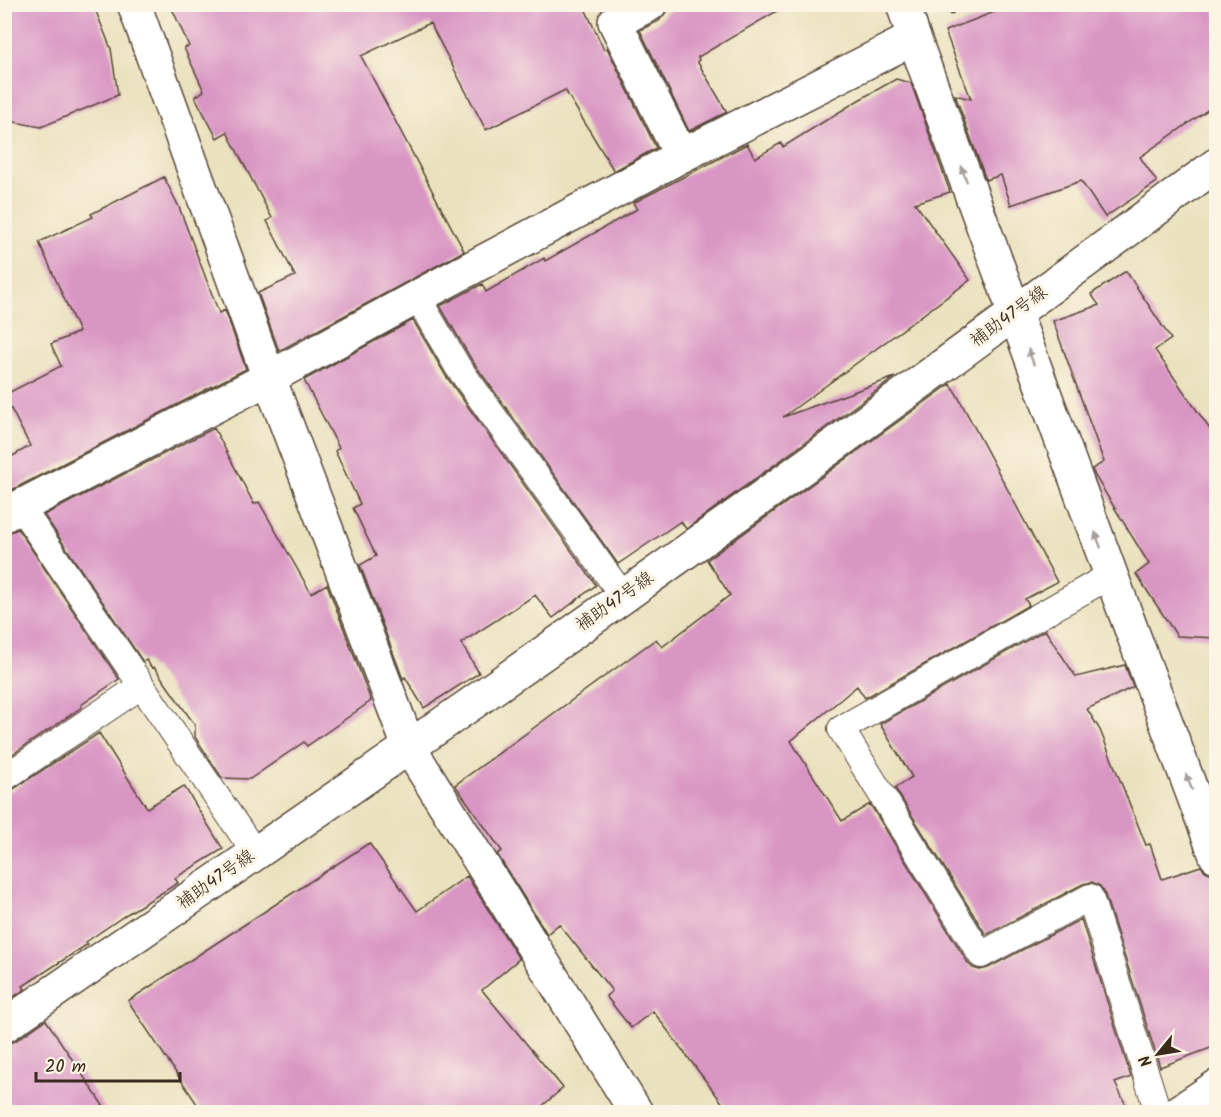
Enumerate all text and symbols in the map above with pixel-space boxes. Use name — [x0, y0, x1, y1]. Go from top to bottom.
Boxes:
one-way arrow — [959, 164, 969, 182]
street label: 補助47号線 — [964, 279, 1054, 355]
one-way arrow — [1026, 348, 1036, 366]
one-way arrow — [1093, 531, 1103, 549]
street label: 補助47号線 — [570, 564, 660, 640]
one-way arrow — [1183, 772, 1193, 790]
street label: 補助47号線 — [171, 842, 261, 918]
north arrow — [1128, 1024, 1188, 1084]
scale bar — [36, 1045, 180, 1083]
text: N — [1133, 1050, 1160, 1071]
text: 20 m — [45, 1053, 86, 1082]

